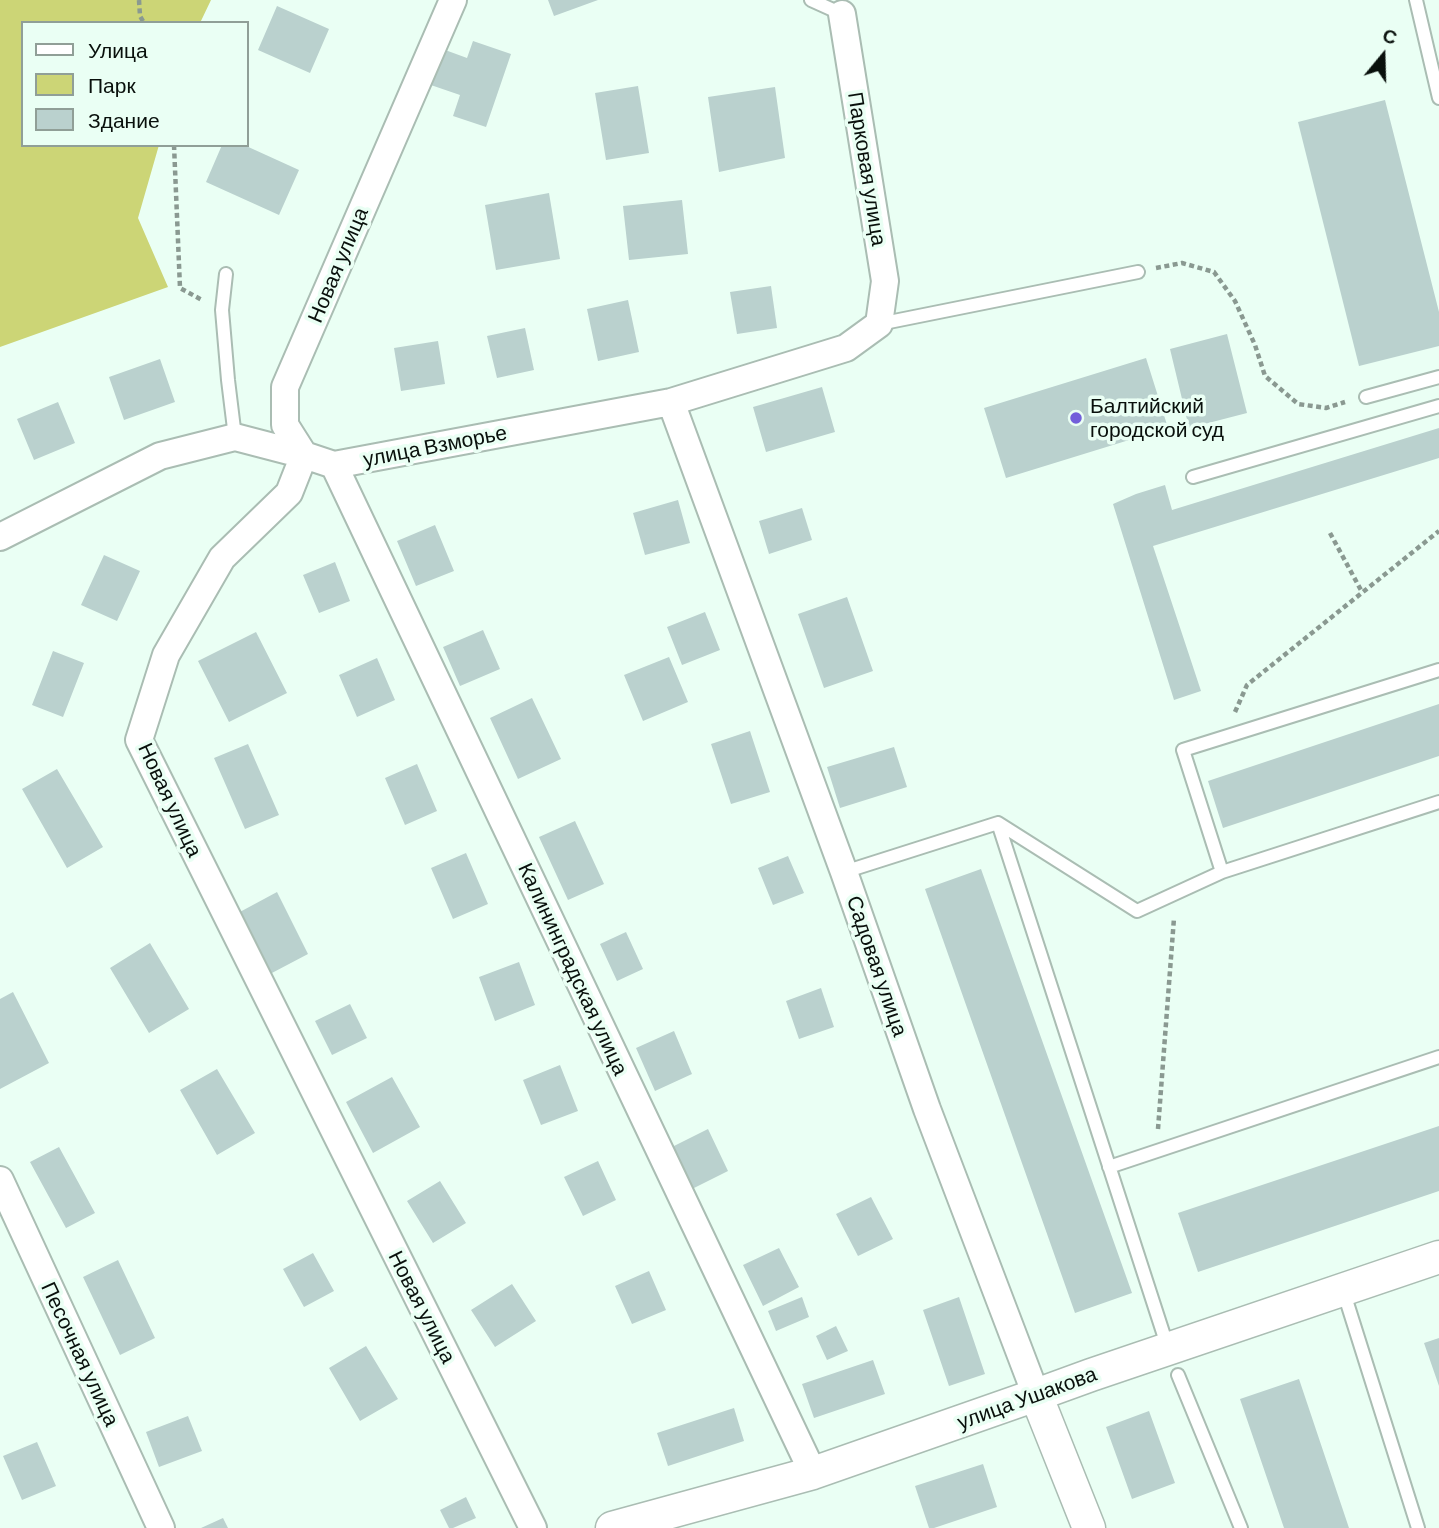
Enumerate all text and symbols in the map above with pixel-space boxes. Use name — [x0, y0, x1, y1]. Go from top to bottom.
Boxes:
legend — [21, 21, 248, 147]
north arrow — [1348, 21, 1418, 91]
text: С — [1380, 23, 1400, 49]
text: Улица — [88, 37, 148, 62]
text: Парк — [88, 72, 136, 97]
street label: Парковая улица — [842, 90, 892, 248]
text: Здание — [88, 107, 160, 132]
street label: Новая улица — [302, 204, 374, 326]
place label: Балтийский городской суд — [1090, 393, 1224, 443]
marker: Балтийский городской суд — [1068, 410, 1084, 426]
street label: улица Взморье — [361, 420, 509, 472]
street label: Новая улица — [133, 739, 207, 861]
street label: Калининградская улица — [513, 859, 633, 1079]
street label: Садовая улица — [841, 892, 913, 1040]
street label: Новая улица — [383, 1247, 461, 1367]
street label: Песочная улица — [36, 1278, 124, 1430]
street label: улица Ушакова — [954, 1361, 1100, 1435]

